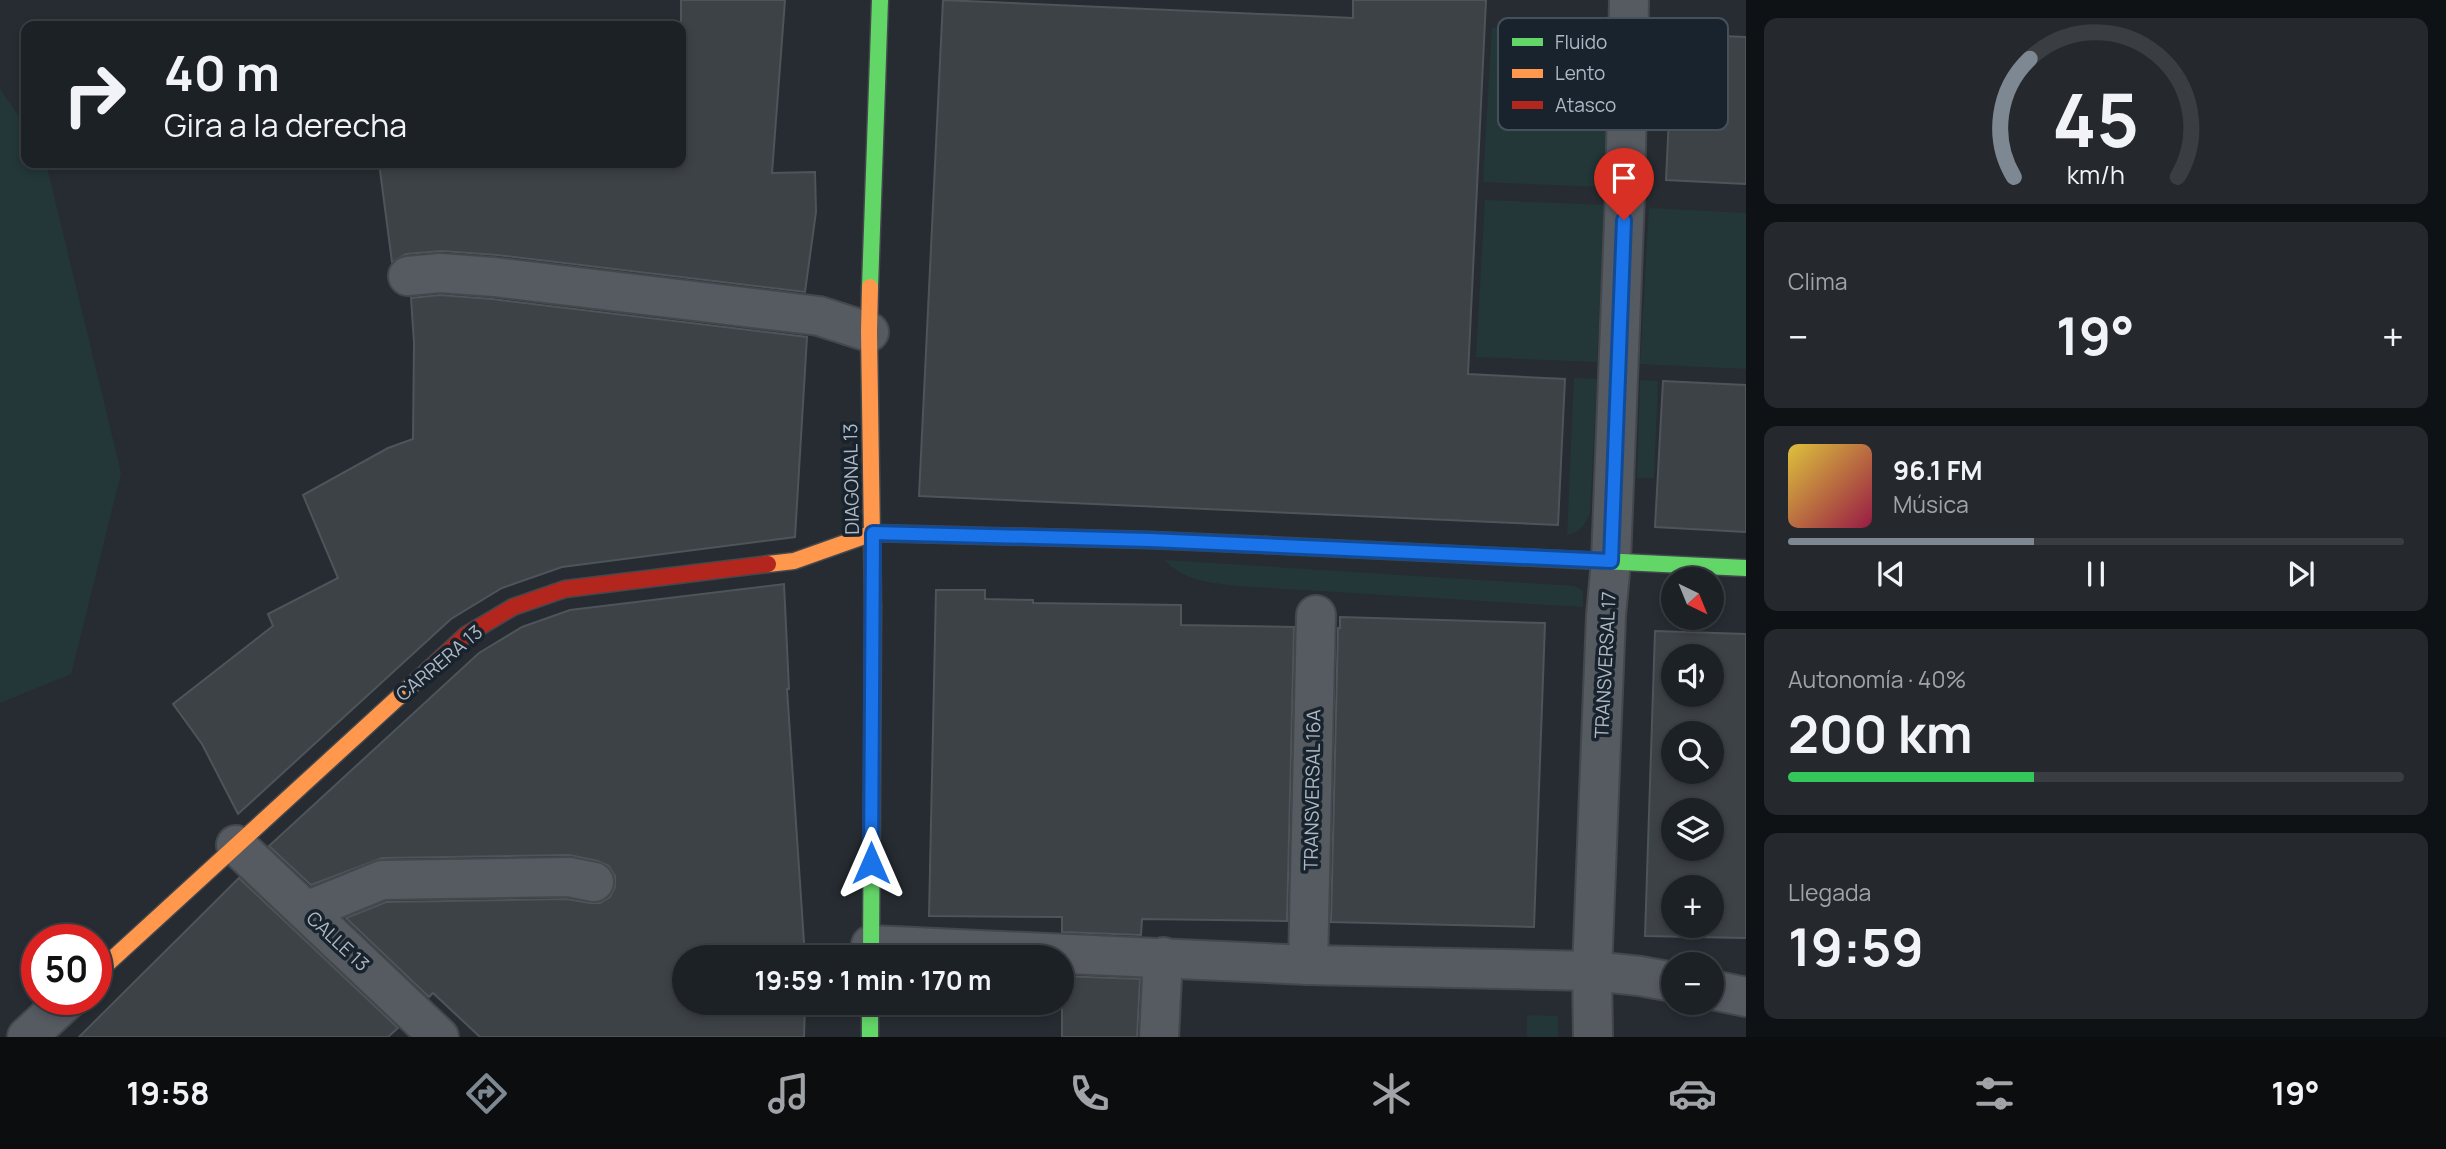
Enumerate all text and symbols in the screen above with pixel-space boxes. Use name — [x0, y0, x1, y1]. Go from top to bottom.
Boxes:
legend — [1498, 18, 1728, 130]
text: Fluido — [1555, 29, 1607, 55]
text: 40 m — [164, 39, 280, 106]
icon: right — [49, 49, 140, 140]
text: Lento — [1555, 60, 1605, 86]
text: 45 — [2053, 69, 2139, 169]
text: Atasco — [1555, 92, 1616, 118]
text: Gira a la derecha — [164, 103, 407, 147]
pin — [1594, 148, 1654, 220]
text: km/h — [2067, 157, 2125, 192]
icon: arrive — [1605, 159, 1643, 197]
text: Clima — [1788, 265, 1847, 297]
text: 19° — [2056, 300, 2135, 371]
text: − — [1788, 310, 1809, 362]
text: + — [2382, 310, 2404, 362]
street label: DIAGONAL 13 — [837, 423, 865, 535]
text: 96.1 FM — [1893, 452, 1983, 488]
text: Música — [1893, 488, 1969, 520]
icon: previous — [1872, 555, 1910, 593]
icon: pause — [2077, 555, 2115, 593]
icon: next — [2282, 555, 2320, 593]
north arrow — [1661, 567, 1724, 630]
map controls — [1661, 567, 1724, 1015]
street label: TRANSVERSAL 17 — [1588, 591, 1622, 739]
street label: CARRERA 13 — [390, 619, 488, 707]
button: sound — [1661, 644, 1724, 707]
text: Autonomía · 40% — [1788, 663, 1966, 695]
text: 200 km — [1788, 698, 1973, 769]
street label: TRANSVERSAL 16A — [1298, 709, 1326, 871]
button: search — [1661, 721, 1724, 784]
button: layers — [1661, 798, 1724, 861]
position arrow — [834, 826, 908, 900]
button: + — [1661, 875, 1724, 938]
text: Llegada — [1788, 876, 1871, 908]
street label: CALLE 13 — [301, 905, 375, 977]
text: 19:59 — [1788, 911, 1924, 982]
speed limit sign: 50 — [21, 924, 112, 1015]
button: − — [1661, 952, 1724, 1015]
text: 19:59 · 1 min · 170 m — [755, 962, 991, 998]
icon: directions — [462, 1069, 511, 1118]
icon: music — [764, 1069, 813, 1118]
icon: phone — [1065, 1069, 1114, 1118]
icon: climate — [1367, 1069, 1416, 1118]
icon: car — [1668, 1069, 1717, 1118]
icon: filters — [1970, 1069, 2019, 1118]
text: 19:58 — [126, 1071, 209, 1115]
text: 19° — [2271, 1071, 2320, 1115]

